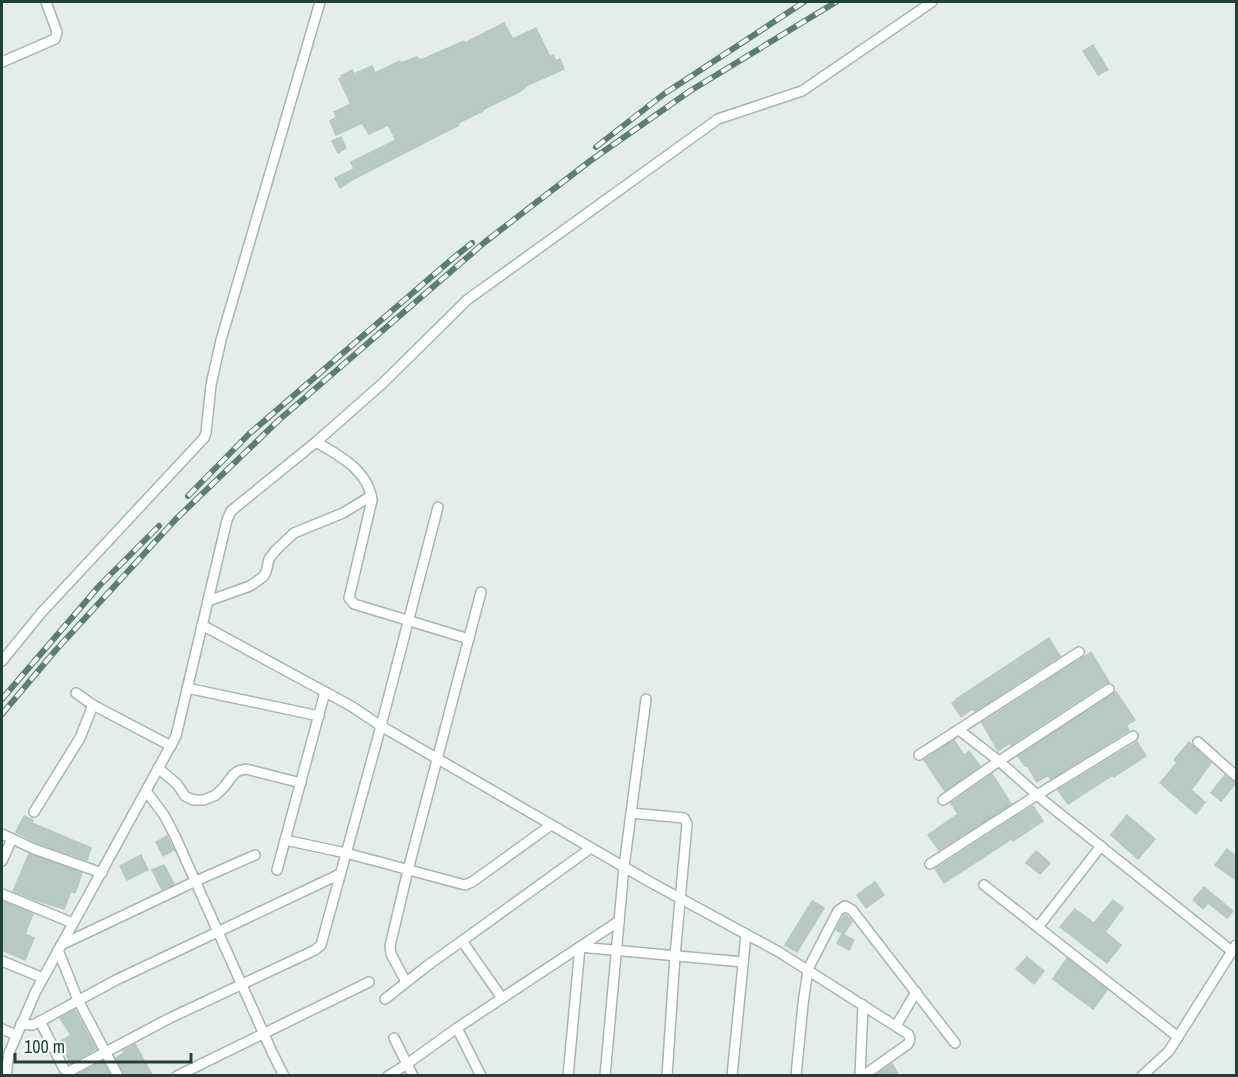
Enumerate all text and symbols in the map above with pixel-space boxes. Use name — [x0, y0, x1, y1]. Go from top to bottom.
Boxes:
scale bar — [15, 1026, 190, 1064]
text: 100 m — [24, 1034, 65, 1059]

